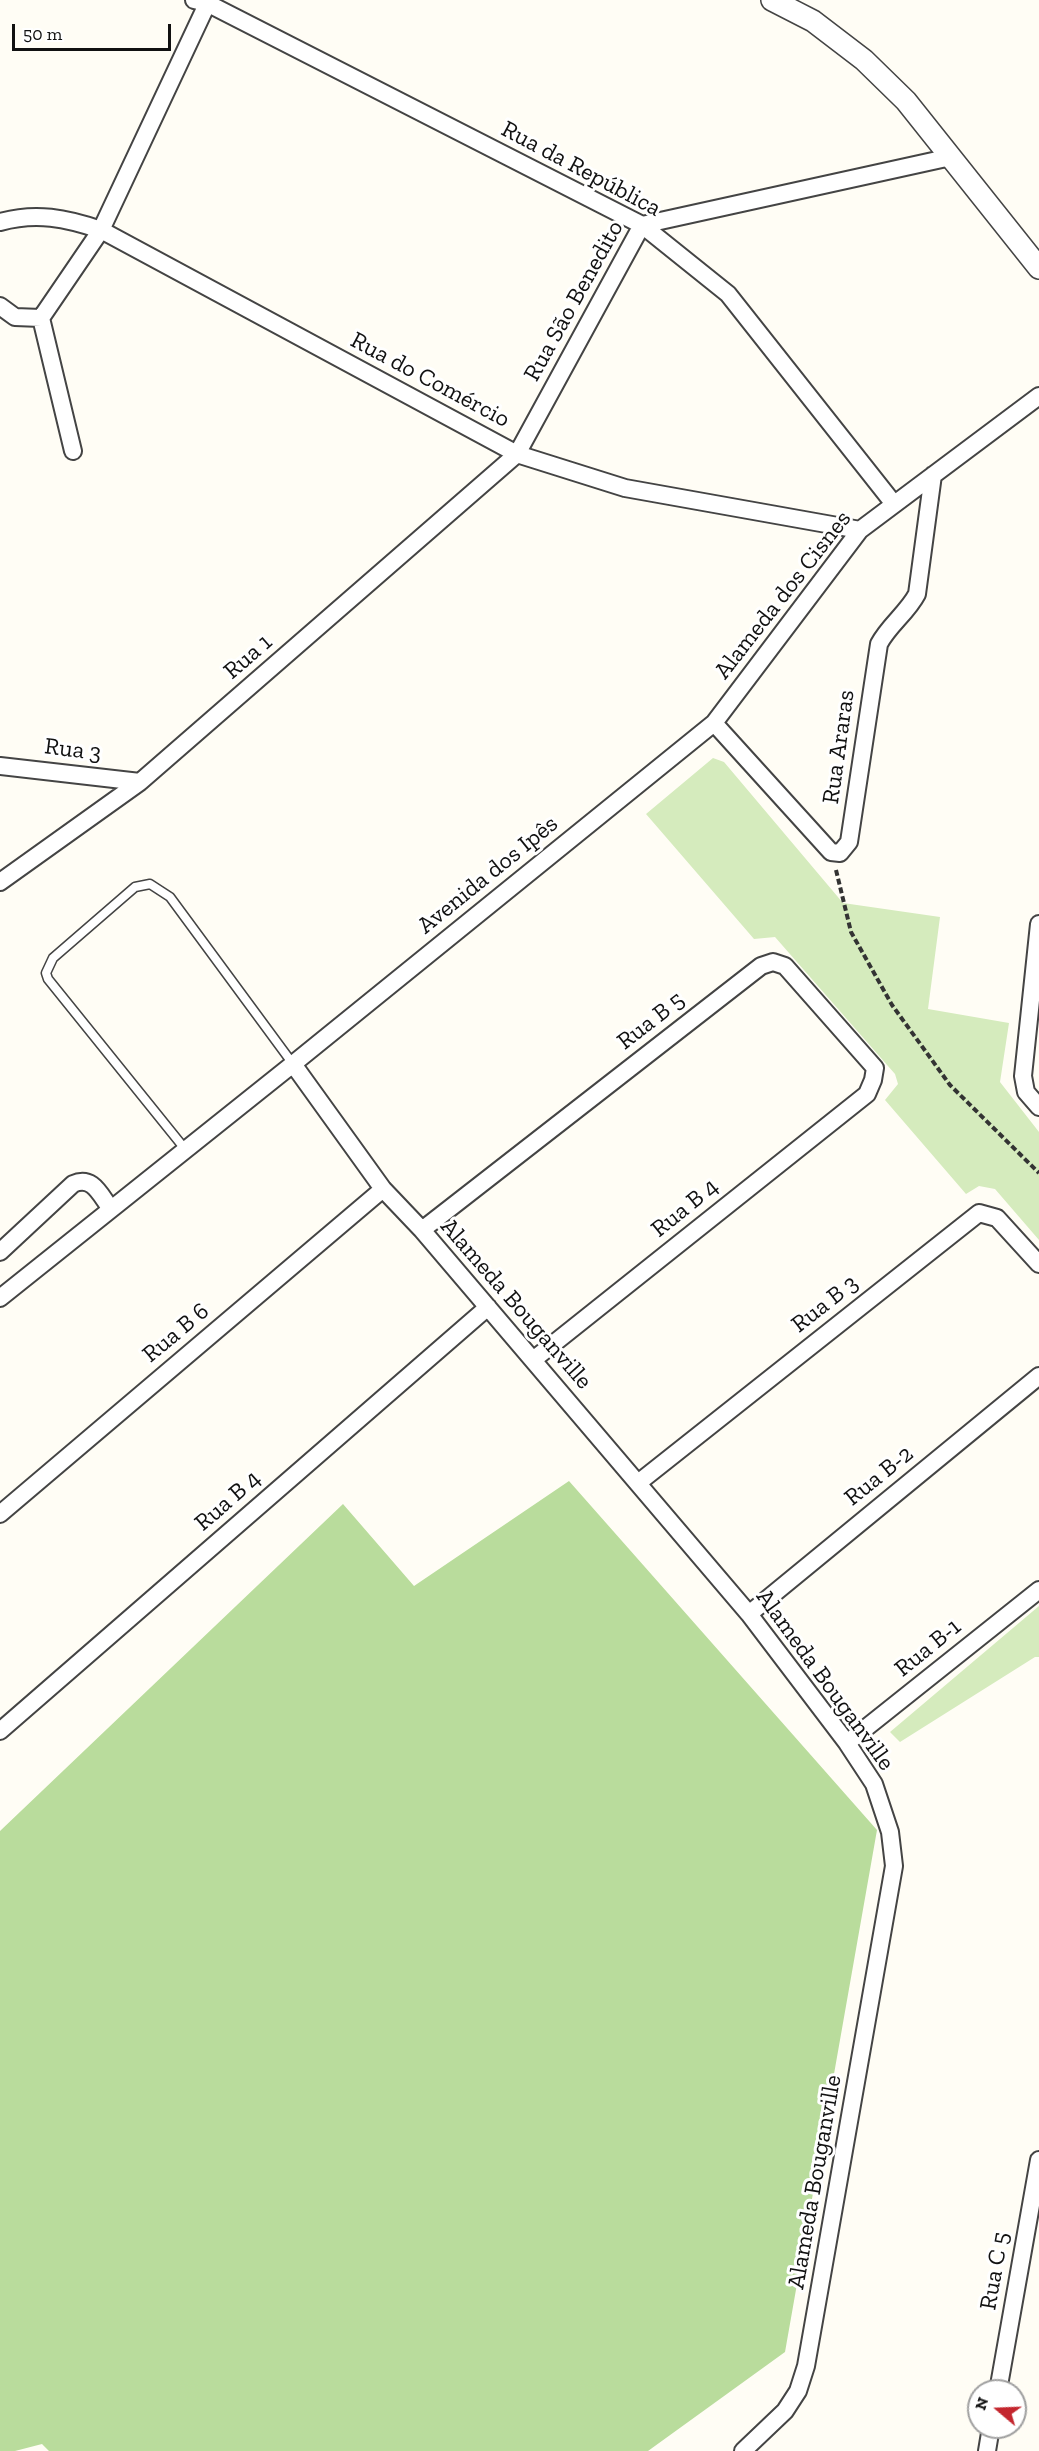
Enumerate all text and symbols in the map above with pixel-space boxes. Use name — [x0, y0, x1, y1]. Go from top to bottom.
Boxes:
scale bar — [15, 12, 174, 50]
text: 50 m — [23, 23, 62, 45]
street label: Rua da República — [496, 115, 666, 223]
street label: Rua São Benedito — [518, 216, 630, 386]
street label: Rua do Comércio — [345, 326, 515, 434]
street label: Alameda dos Cisnes — [708, 505, 858, 685]
street label: Rua 1 — [218, 628, 278, 686]
street label: Rua Araras — [817, 688, 861, 806]
street label: Rua 3 — [43, 732, 103, 768]
street label: Avenida dos Ipês — [412, 810, 564, 940]
street label: Rua B 5 — [612, 986, 690, 1056]
street label: Rua B 4 — [646, 1172, 724, 1244]
street label: Alameda Bouganville — [434, 1213, 598, 1395]
street label: Rua B 3 — [786, 1269, 864, 1339]
street label: Rua B 6 — [137, 1297, 215, 1369]
street label: Rua B-2 — [839, 1440, 919, 1512]
street label: Rua B 4 — [189, 1464, 267, 1538]
street label: Alameda Bouganville — [750, 1584, 900, 1776]
street label: Rua B-1 — [889, 1613, 967, 1683]
street label: Alameda Bouganville — [782, 2073, 848, 2291]
street label: Rua C 5 — [974, 2230, 1016, 2312]
north arrow — [967, 2379, 1027, 2439]
text: N — [970, 2395, 992, 2412]

